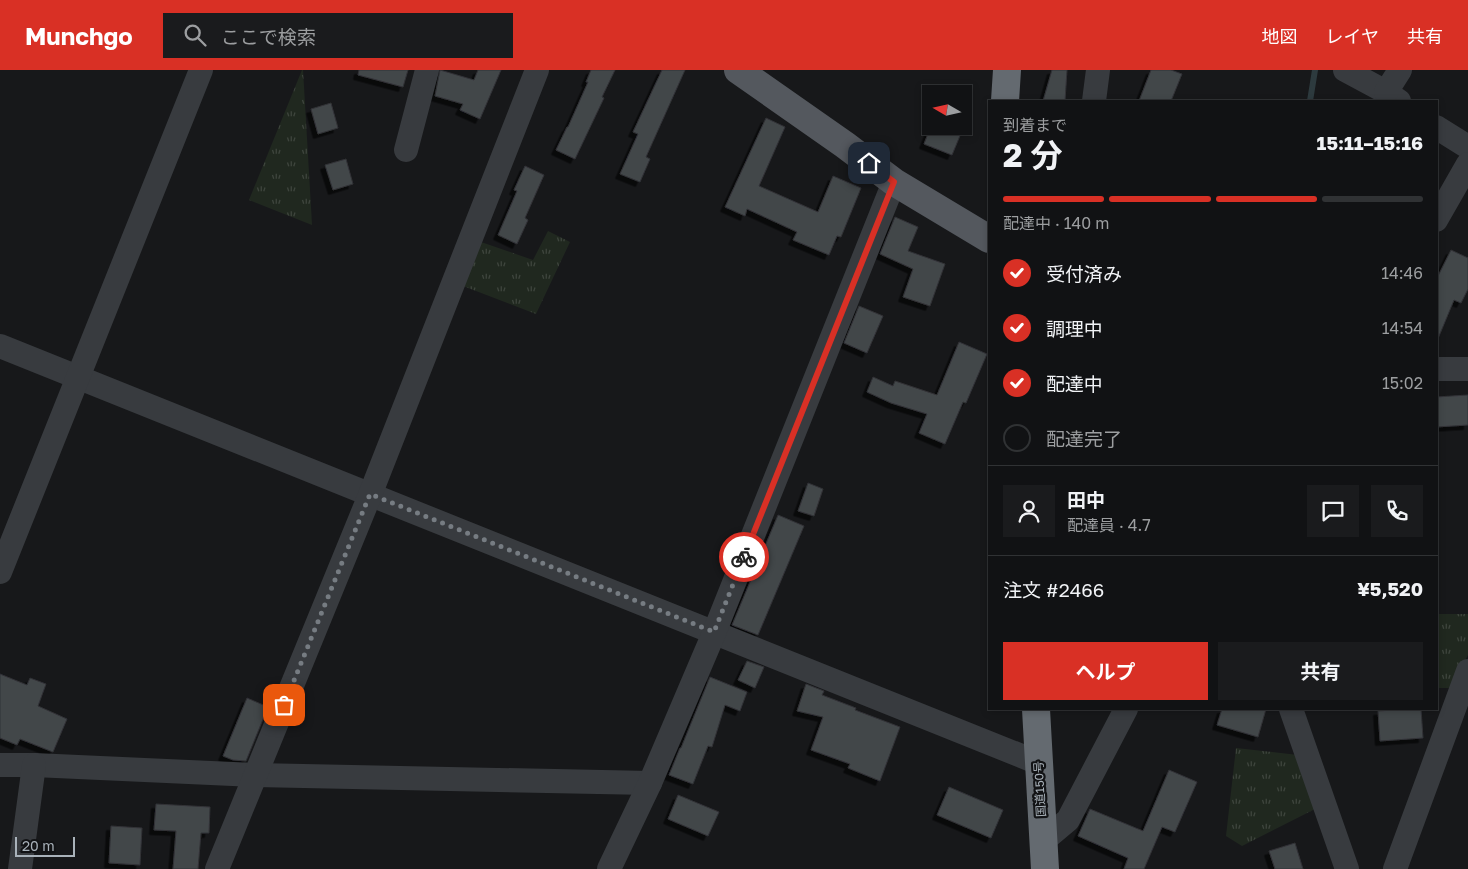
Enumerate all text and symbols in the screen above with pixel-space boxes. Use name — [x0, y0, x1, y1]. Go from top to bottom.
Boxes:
search box — [163, 13, 513, 58]
text: Munchgo — [25, 21, 133, 50]
icon: search — [181, 21, 209, 49]
text: ここで検索 — [221, 25, 316, 48]
text: 地図 — [1262, 25, 1298, 47]
text: レイヤ — [1326, 25, 1379, 47]
text: 共有 — [1407, 25, 1443, 47]
north arrow — [922, 85, 972, 135]
map controls — [922, 85, 972, 135]
text: 到着まで — [1003, 115, 1067, 135]
text: 15:11–15:16 — [1317, 131, 1423, 154]
text: 2 分 — [1003, 136, 1063, 174]
pin — [848, 142, 890, 184]
icon: home — [855, 149, 883, 177]
text: 配達中 · 140 m — [1003, 213, 1109, 233]
icon: check — [1003, 259, 1031, 287]
text: 受付済み — [1046, 262, 1122, 285]
text: 14:46 — [1381, 263, 1423, 283]
icon: check — [1003, 314, 1031, 342]
text: 調理中 — [1046, 317, 1103, 340]
text: 14:54 — [1382, 318, 1423, 338]
icon: check — [1003, 369, 1031, 397]
text: 配達中 — [1046, 372, 1103, 395]
text: 15:02 — [1382, 373, 1423, 393]
text: 配達完了 — [1046, 427, 1122, 450]
button: person — [1003, 485, 1055, 537]
button: chat — [1307, 485, 1359, 537]
button: phone — [1371, 485, 1423, 537]
text: 田中 — [1067, 488, 1105, 511]
text: 配達員 · 4.7 — [1067, 515, 1151, 535]
courier — [719, 532, 769, 582]
icon: bike — [730, 543, 758, 571]
text: ¥5,520 — [1357, 577, 1423, 600]
text: 注文 #2466 — [1003, 578, 1104, 601]
button: ヘルプ — [1003, 642, 1208, 700]
button: 共有 — [1218, 642, 1423, 700]
pin — [263, 684, 305, 726]
icon: bag — [270, 691, 298, 719]
street label: 国道150号 — [1031, 761, 1048, 817]
scale bar — [15, 834, 75, 857]
text: 20 m — [22, 837, 55, 854]

